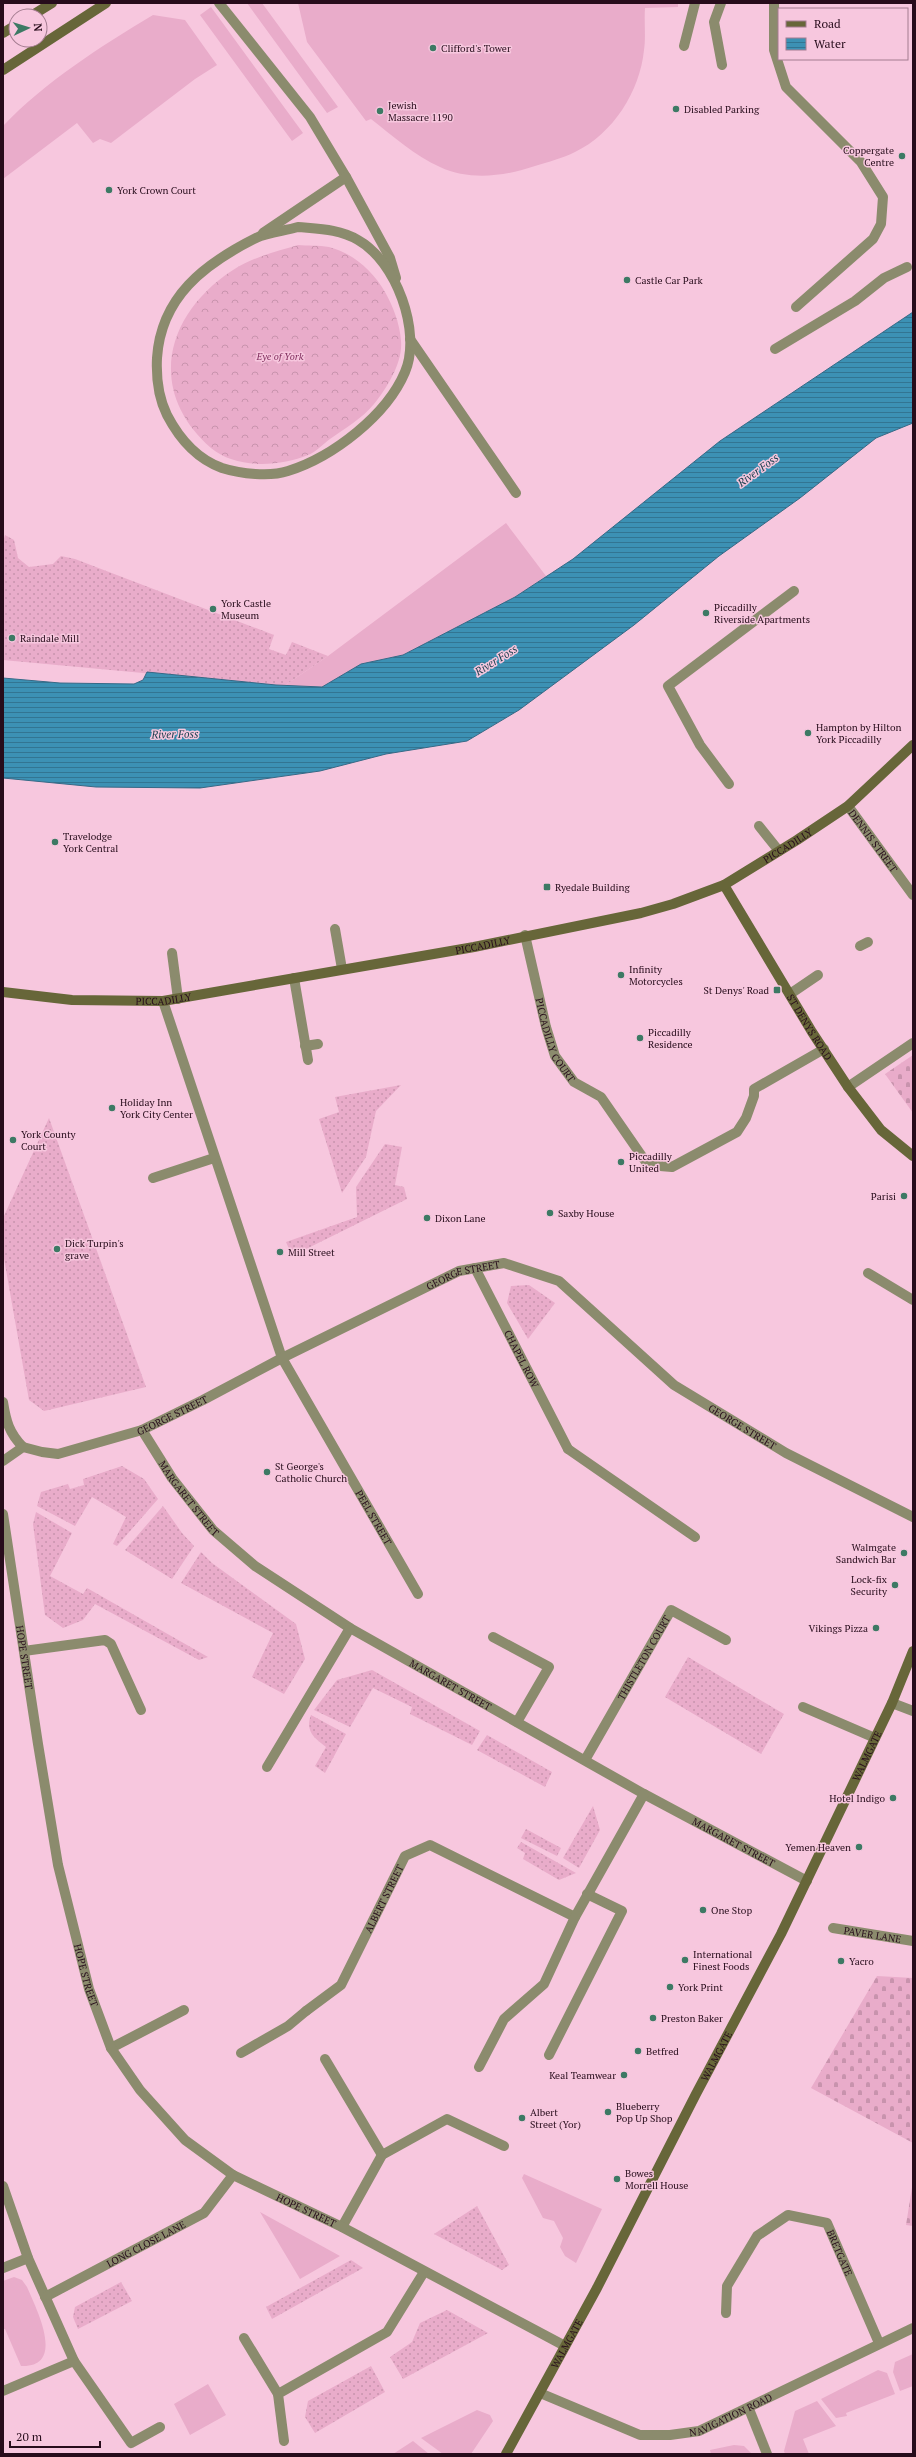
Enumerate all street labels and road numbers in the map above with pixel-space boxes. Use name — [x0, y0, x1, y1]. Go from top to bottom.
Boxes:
street label: DENNIS STREET — [846, 807, 901, 875]
street label: PICCADILLY — [760, 825, 815, 866]
street label: PICCADILLY — [454, 933, 512, 957]
street label: PICCADILLY — [136, 990, 193, 1008]
street label: ST DENYS ROAD — [784, 992, 835, 1063]
street label: PICCADILLY COURT — [533, 997, 578, 1085]
street label: GEORGE STREET — [424, 1257, 501, 1293]
street label: CHAPEL ROW — [501, 1328, 542, 1390]
street label: GEORGE STREET — [135, 1392, 210, 1438]
street label: GEORGE STREET — [706, 1401, 779, 1452]
street label: MARGARET STREET — [156, 1458, 222, 1539]
street label: PEEL STREET — [353, 1488, 395, 1547]
street label: THISTLETON COURT — [614, 1613, 673, 1702]
street label: HOPE STREET — [14, 1624, 36, 1690]
street label: MARGARET STREET — [407, 1656, 494, 1713]
street label: WALMGATE — [849, 1728, 884, 1783]
street label: MARGARET STREET — [690, 1815, 777, 1869]
street label: ALBERT STREET — [361, 1862, 406, 1935]
street label: PAVER LANE — [843, 1923, 902, 1946]
street label: HOPE STREET — [71, 1942, 101, 2008]
street label: WALMGATE — [698, 2029, 735, 2083]
street label: HOPE STREET — [274, 2190, 338, 2230]
street label: LONG CLOSE LANE — [104, 2217, 188, 2270]
street label: BRETGATE — [824, 2228, 856, 2278]
street label: WALMGATE — [548, 2316, 585, 2370]
street label: NAVIGATION ROAD — [688, 2390, 774, 2439]

